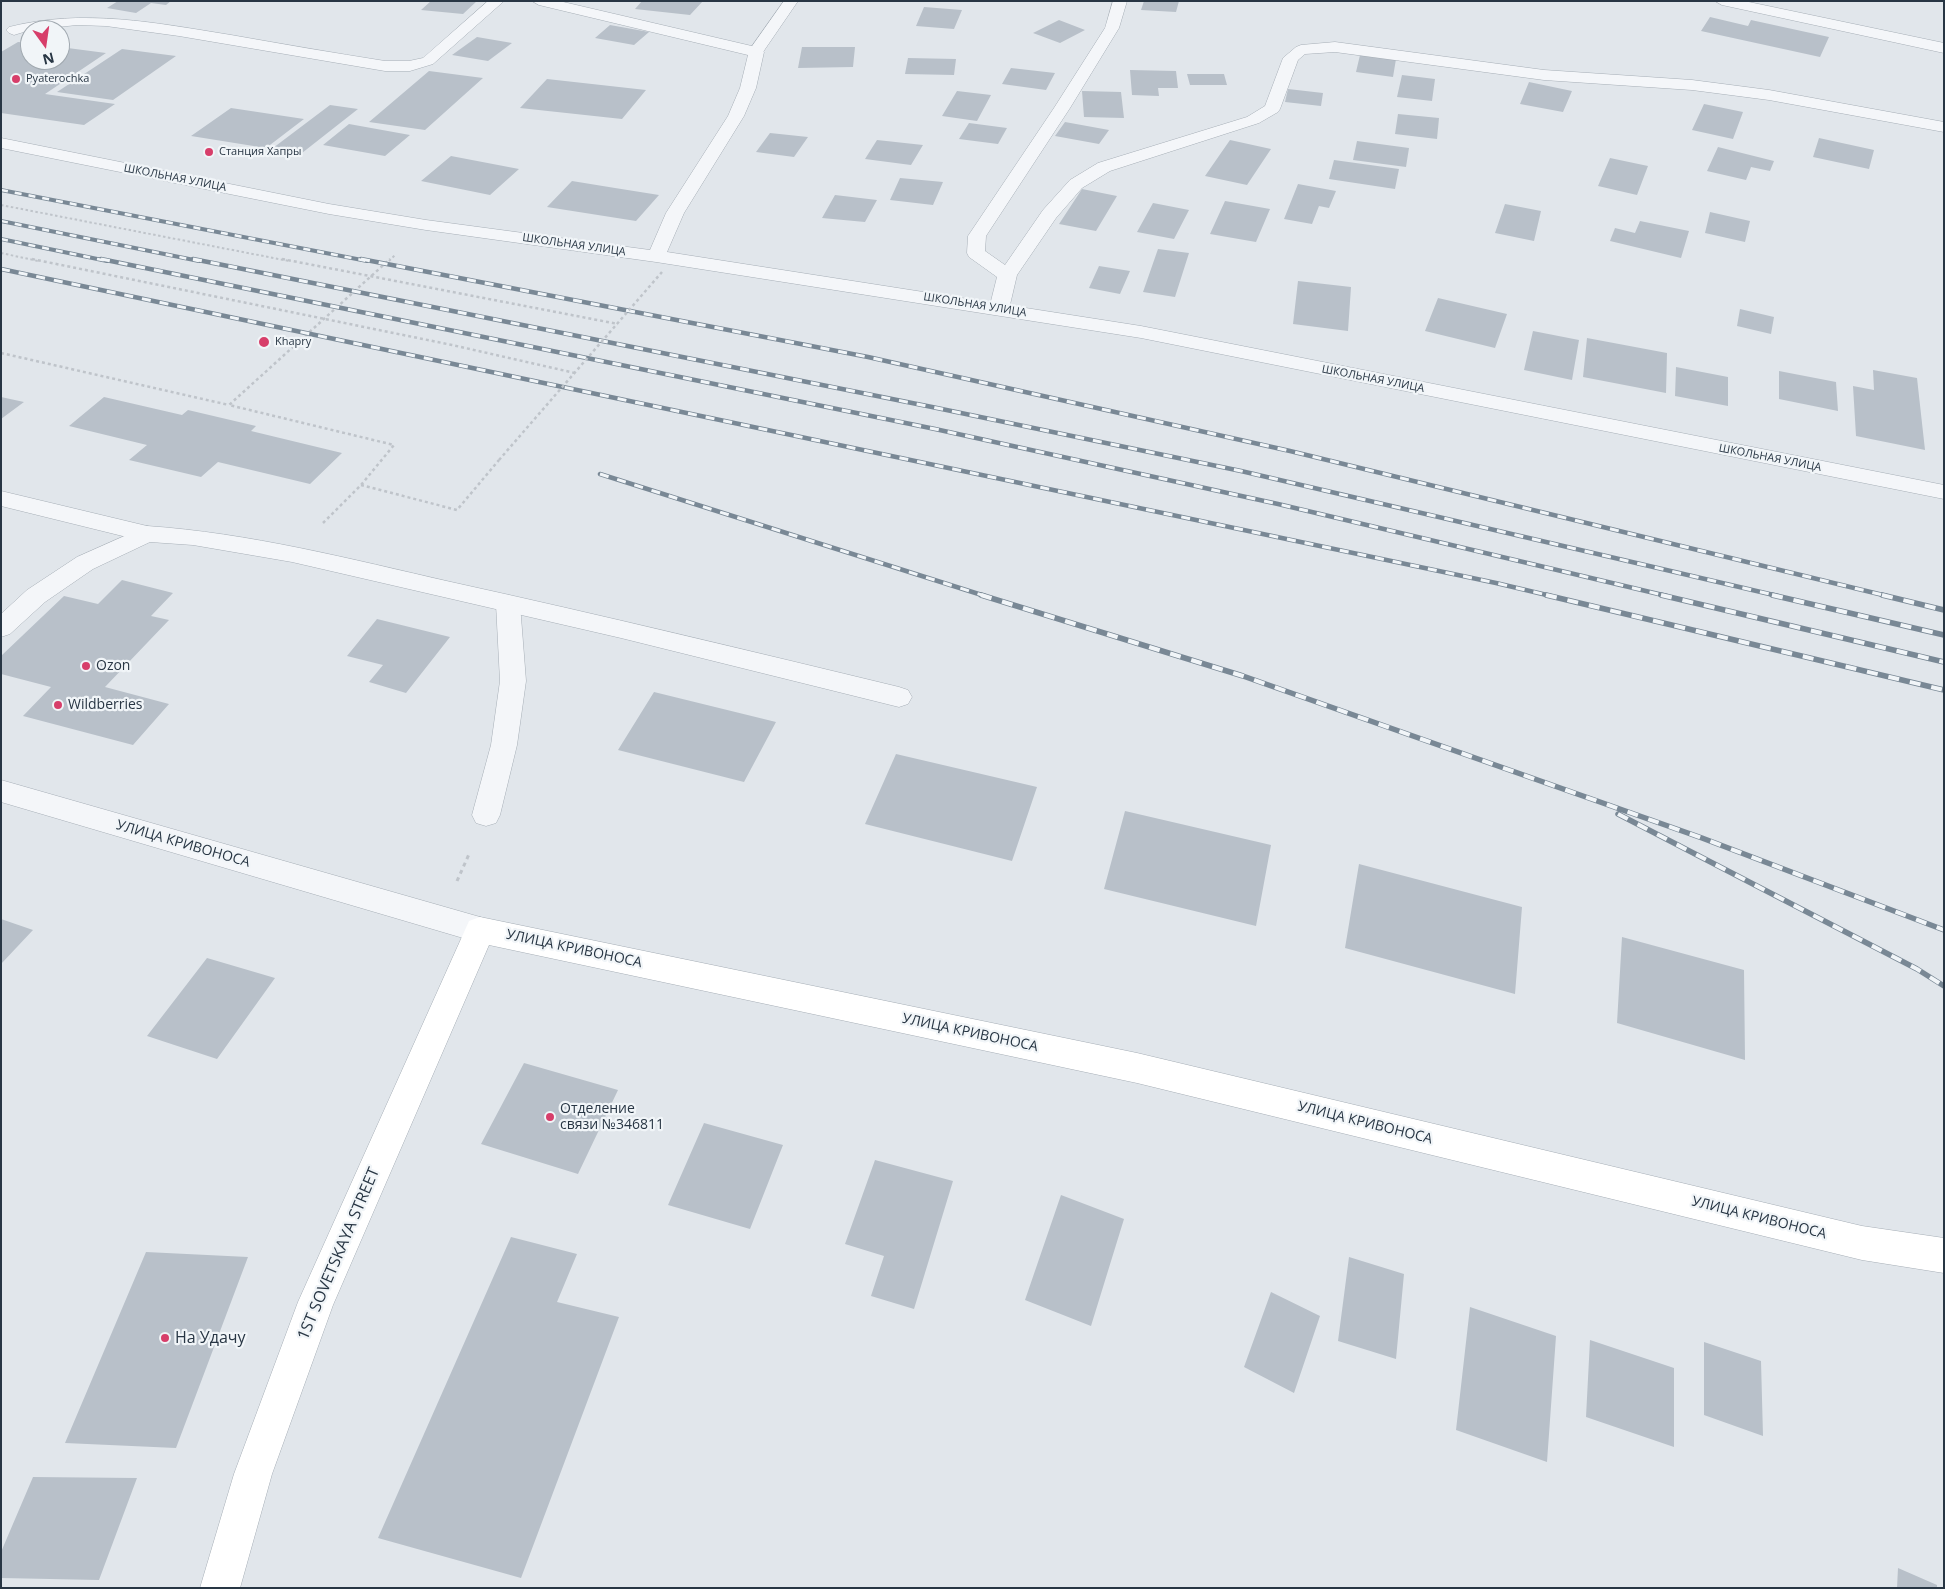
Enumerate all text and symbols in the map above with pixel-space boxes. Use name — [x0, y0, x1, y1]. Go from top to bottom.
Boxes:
north arrow — [20, 20, 70, 70]
text: N — [41, 48, 56, 70]
place label: Pyaterochka — [26, 72, 89, 86]
marker: Pyaterochka — [10, 73, 22, 85]
place label: Станция Хапры — [219, 145, 301, 159]
marker: Станция Хапры — [203, 146, 215, 158]
street label: ШКОЛЬНАЯ УЛИЦА — [123, 162, 227, 194]
street label: ШКОЛЬНАЯ УЛИЦА — [522, 231, 626, 259]
street label: ШКОЛЬНАЯ УЛИЦА — [923, 290, 1027, 320]
marker: Khapry — [257, 335, 271, 349]
place label: Khapry — [275, 335, 311, 349]
street label: ШКОЛЬНАЯ УЛИЦА — [1321, 363, 1425, 395]
street label: ШКОЛЬНАЯ УЛИЦА — [1718, 442, 1822, 474]
place label: Ozon — [96, 658, 130, 674]
marker: Ozon — [80, 660, 92, 672]
place label: Wildberries — [68, 697, 142, 713]
marker: Wildberries — [52, 699, 64, 711]
street label: УЛИЦА КРИВОНОСА — [114, 817, 252, 871]
street label: УЛИЦА КРИВОНОСА — [505, 926, 643, 972]
street label: УЛИЦА КРИВОНОСА — [901, 1010, 1039, 1056]
street label: УЛИЦА КРИВОНОСА — [1296, 1098, 1434, 1148]
place label: Отделение связи №346811 — [560, 1101, 664, 1134]
marker: Отделение связи №346811 — [544, 1111, 556, 1123]
street label: 1ST SOVETSKAYA STREET — [294, 1165, 384, 1343]
street label: УЛИЦА КРИВОНОСА — [1690, 1193, 1828, 1243]
place label: На Удачу — [175, 1328, 246, 1348]
marker: На Удачу — [159, 1332, 171, 1344]

